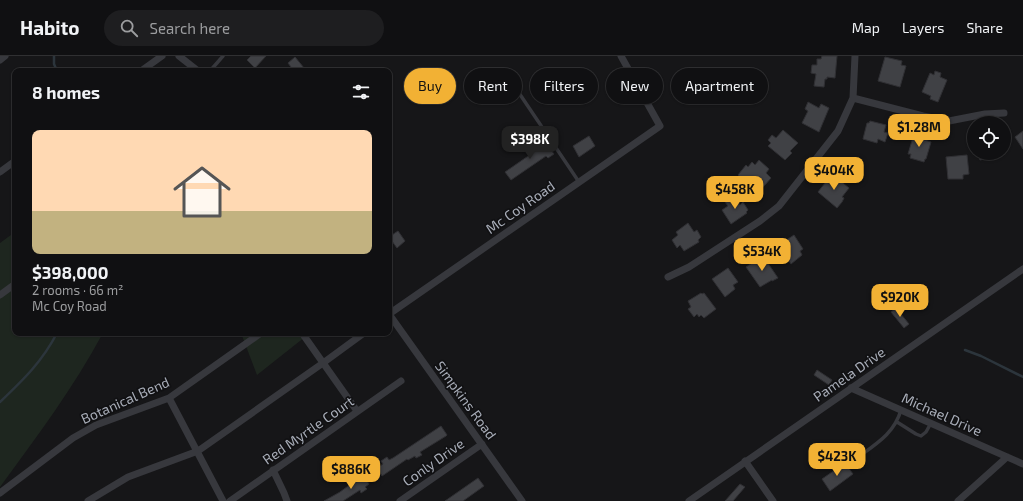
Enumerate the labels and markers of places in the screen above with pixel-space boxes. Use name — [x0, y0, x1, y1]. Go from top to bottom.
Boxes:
pin: $1.28M — [886, 114, 952, 148]
pin: $398K — [502, 126, 558, 160]
pin: $404K — [806, 157, 862, 191]
pin: $458K — [707, 176, 763, 210]
pin: $534K — [734, 238, 790, 272]
pin: $920K — [872, 284, 928, 318]
pin: $423K — [809, 443, 865, 477]
pin: $886K — [323, 456, 379, 490]

